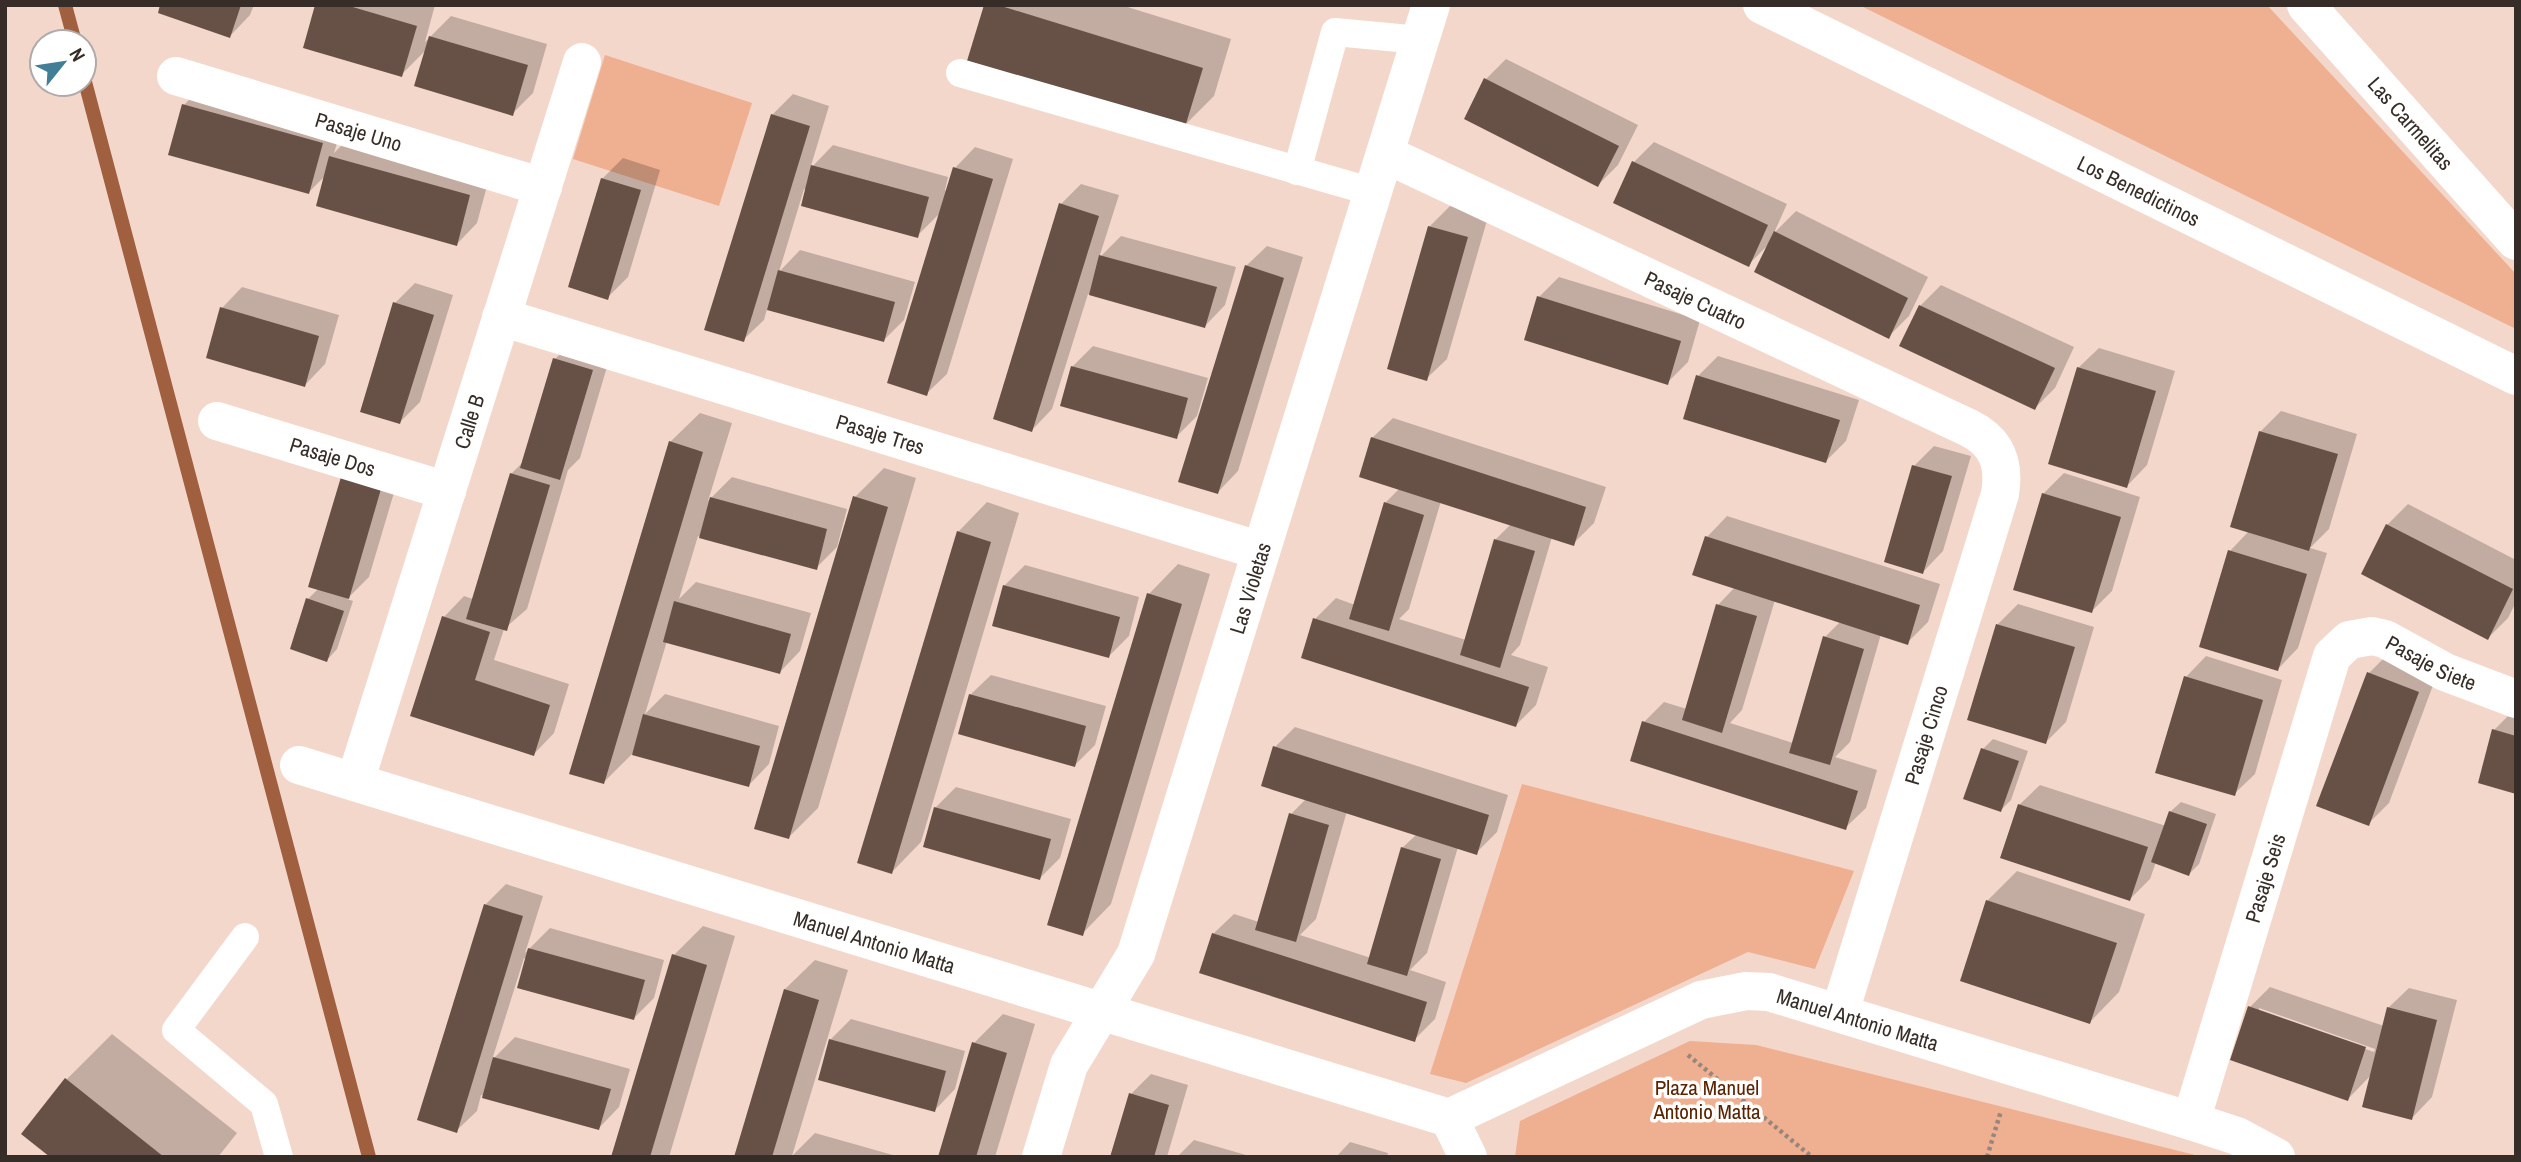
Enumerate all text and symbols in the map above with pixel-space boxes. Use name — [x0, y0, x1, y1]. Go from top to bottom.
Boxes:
north arrow — [28, 28, 98, 98]
text: N — [64, 43, 92, 66]
street label: Las Carmelitas — [2362, 70, 2460, 176]
street label: Pasaje Uno — [312, 105, 406, 158]
street label: Los Benedictinos — [2073, 148, 2205, 233]
street label: Pasaje Cuatro — [1640, 263, 1751, 336]
street label: Calle B — [446, 391, 491, 452]
street label: Pasaje Tres — [833, 407, 928, 461]
street label: Pasaje Dos — [286, 430, 379, 483]
street label: Las Violetas — [1222, 539, 1278, 638]
street label: Pasaje Siete — [2381, 628, 2480, 697]
street label: Pasaje Cinco — [1897, 682, 1955, 788]
street label: Pasaje Seis — [2237, 830, 2292, 926]
street label: Manuel Antonio Matta — [790, 903, 959, 980]
street label: Manuel Antonio Matta — [1773, 981, 1943, 1058]
park label: Plaza Manuel Antonio Matta — [1652, 1073, 1761, 1126]

